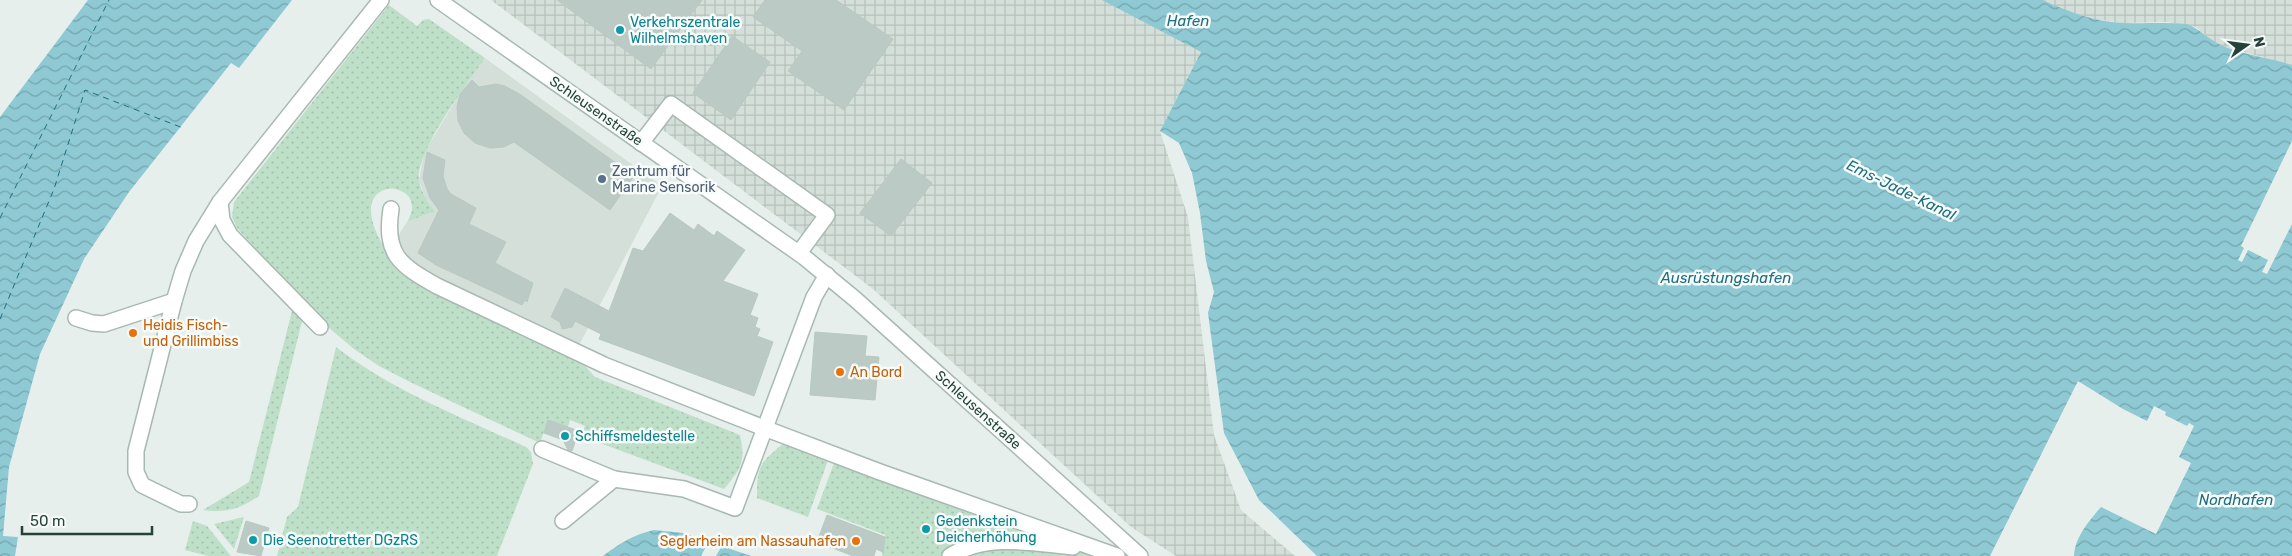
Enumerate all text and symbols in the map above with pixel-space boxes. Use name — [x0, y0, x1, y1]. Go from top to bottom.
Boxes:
water label: Hafen — [1167, 12, 1209, 30]
place label: Verkehrszentrale Wilhelmshaven — [630, 14, 740, 47]
north arrow — [2222, 20, 2272, 70]
marker: Verkehrszentrale Wilhelmshaven — [614, 24, 626, 36]
text: N — [2250, 35, 2269, 49]
street label: Schleusenstraße — [546, 73, 646, 150]
water label: Ems-Jade-Kanal — [1844, 156, 1959, 224]
place label: Zentrum für Marine Sensorik — [612, 163, 716, 196]
marker: Zentrum für Marine Sensorik — [596, 173, 608, 185]
water label: Ausrüstungshafen — [1660, 269, 1791, 287]
place label: Heidis Fisch- und Grillimbiss — [143, 317, 239, 350]
marker: Heidis Fisch- und Grillimbiss — [127, 327, 139, 339]
place label: An Bord — [850, 364, 902, 381]
marker: An Bord — [834, 366, 846, 378]
street label: Schleusenstraße — [932, 367, 1025, 453]
place label: Schiffsmeldestelle — [575, 428, 695, 445]
marker: Schiffsmeldestelle — [559, 430, 571, 442]
water label: Nordhafen — [2199, 491, 2273, 509]
scale bar — [22, 504, 152, 536]
text: 50 m — [30, 512, 65, 530]
place label: Gedenkstein Deicherhöhung — [936, 513, 1037, 546]
marker: Gedenkstein Deicherhöhung — [920, 523, 932, 535]
place label: Die Seenotretter DGzRS — [263, 532, 418, 549]
place label: Seglerheim am Nassauhafen — [660, 533, 846, 550]
marker: Die Seenotretter DGzRS — [247, 534, 259, 546]
marker: Seglerheim am Nassauhafen — [850, 535, 862, 547]

